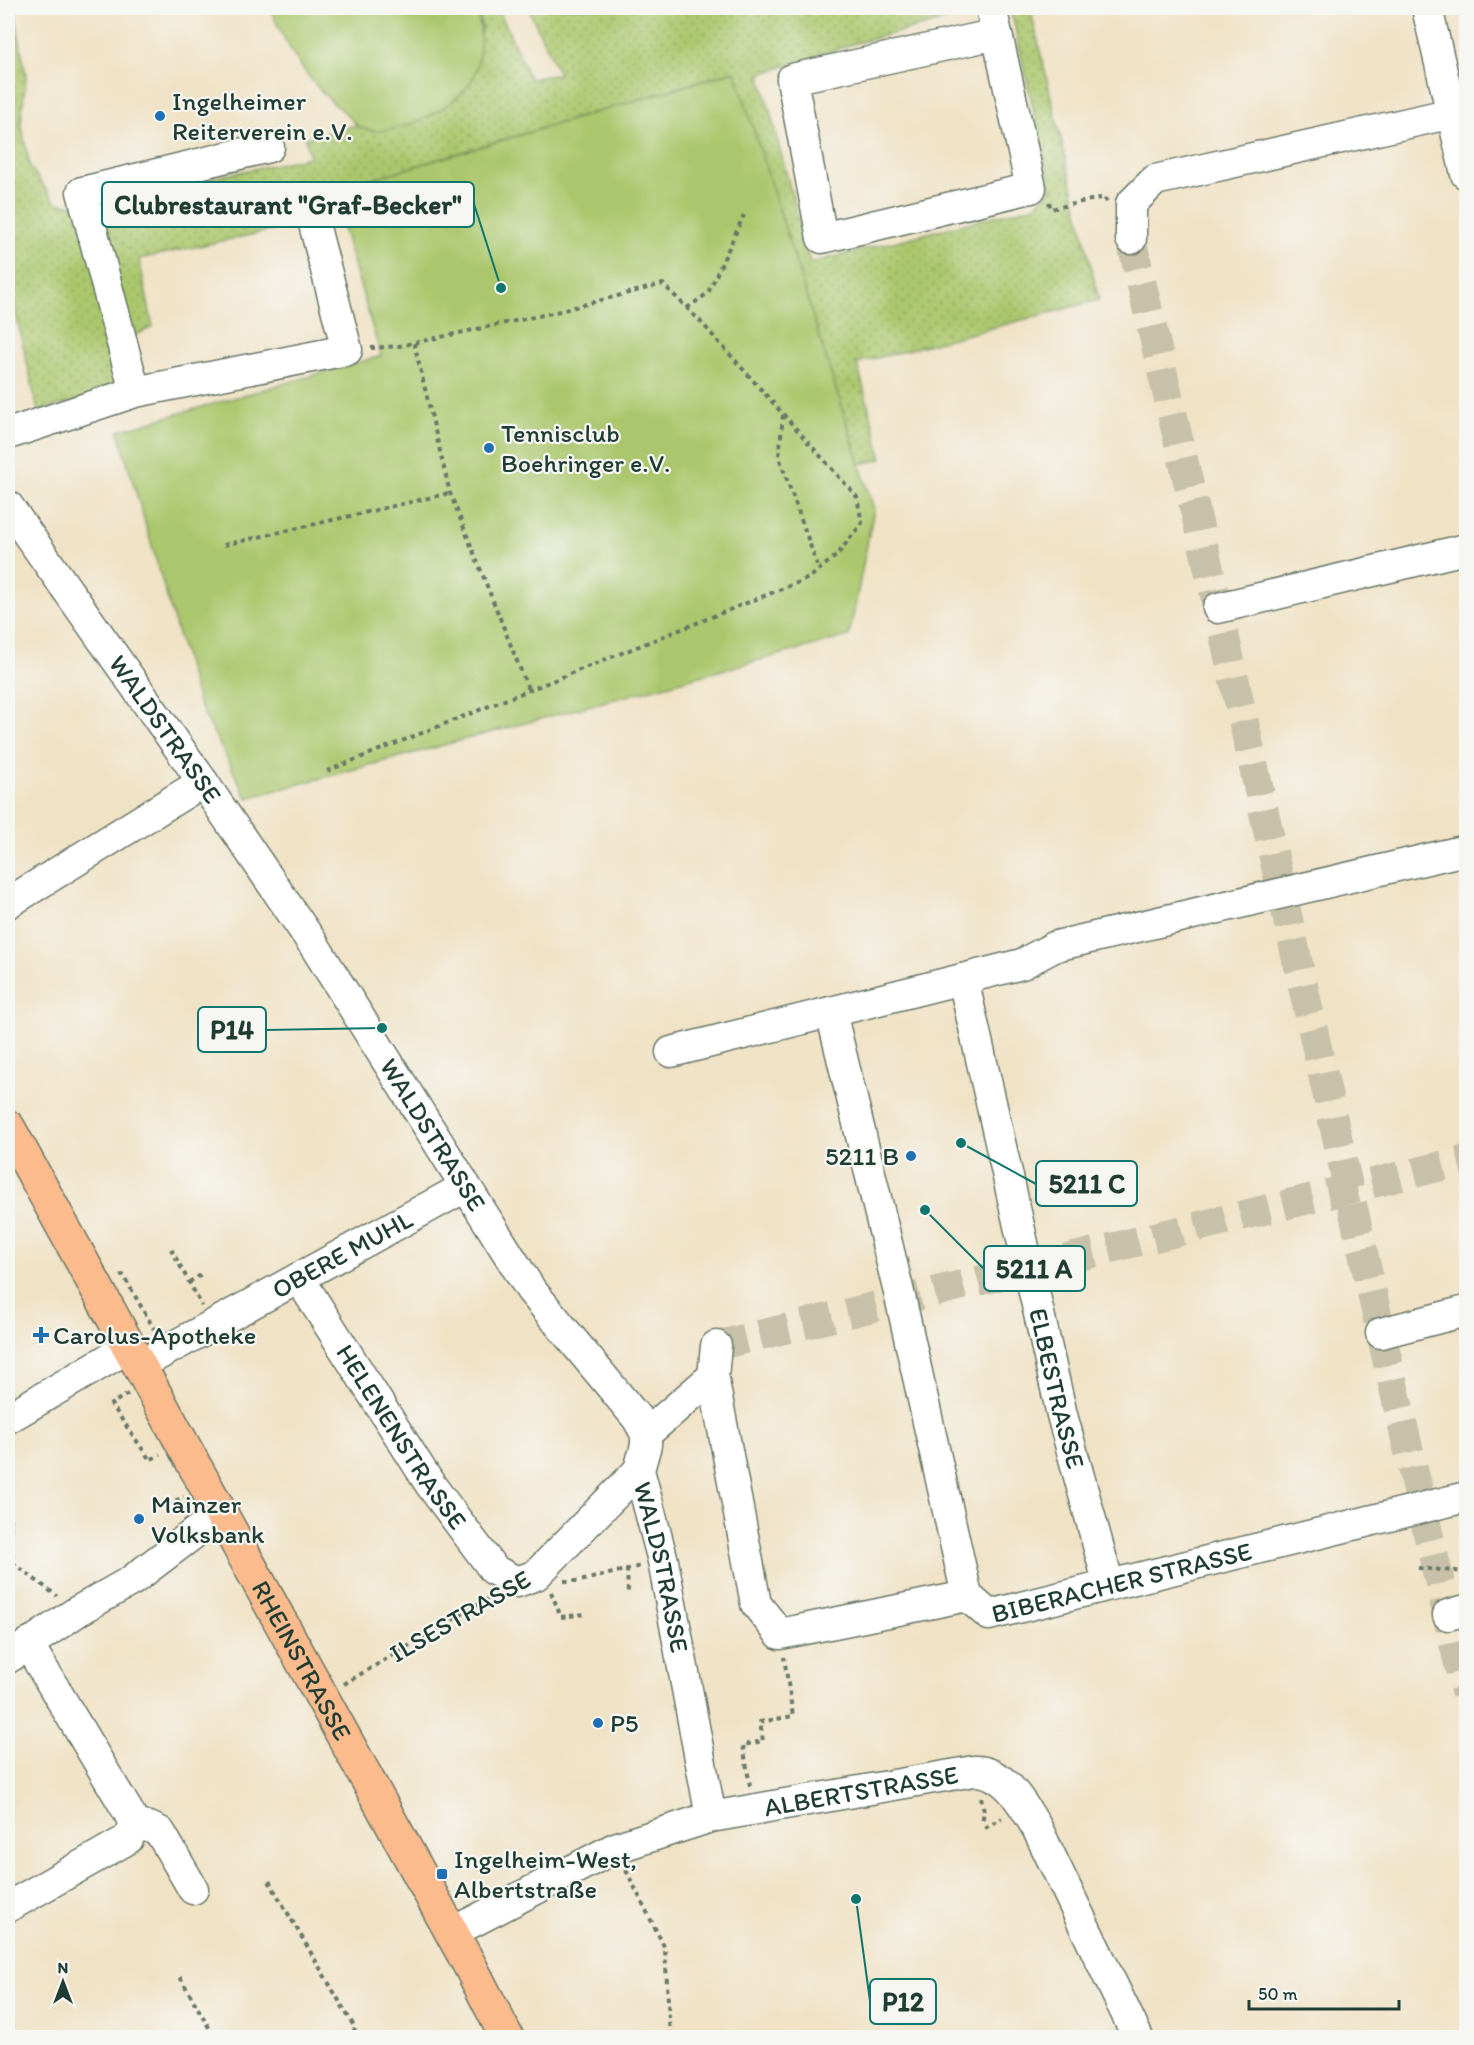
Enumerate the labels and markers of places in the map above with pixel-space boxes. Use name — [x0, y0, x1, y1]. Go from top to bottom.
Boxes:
place label: Ingelheimer Reiterverein e.V. — [172, 85, 353, 147]
marker: Ingelheimer Reiterverein e.V. — [153, 109, 167, 123]
callout: Clubrestaurant "Graf-Becker" — [102, 182, 474, 227]
place label: Tennisclub Boehringer e.V. — [501, 417, 670, 479]
marker: Tennisclub Boehringer e.V. — [482, 441, 496, 455]
callout: P14 — [198, 1007, 266, 1052]
place label: 5211 B — [825, 1140, 899, 1172]
marker: 5211 B — [904, 1149, 918, 1163]
callout: 5211 C — [1036, 1161, 1137, 1206]
callout: 5211 A — [984, 1246, 1085, 1291]
place label: Carolus-Apotheke — [53, 1319, 256, 1351]
marker: Carolus-Apotheke — [34, 1328, 48, 1342]
place label: Mainzer Volksbank — [151, 1488, 265, 1550]
marker: Mainzer Volksbank — [132, 1512, 146, 1526]
place label: P5 — [610, 1707, 639, 1739]
marker: P5 — [591, 1716, 605, 1730]
place label: Ingelheim-West, Albertstraße — [454, 1843, 637, 1905]
marker: Ingelheim-West, Albertstraße — [435, 1867, 449, 1881]
callout: P12 — [870, 1979, 936, 2024]

